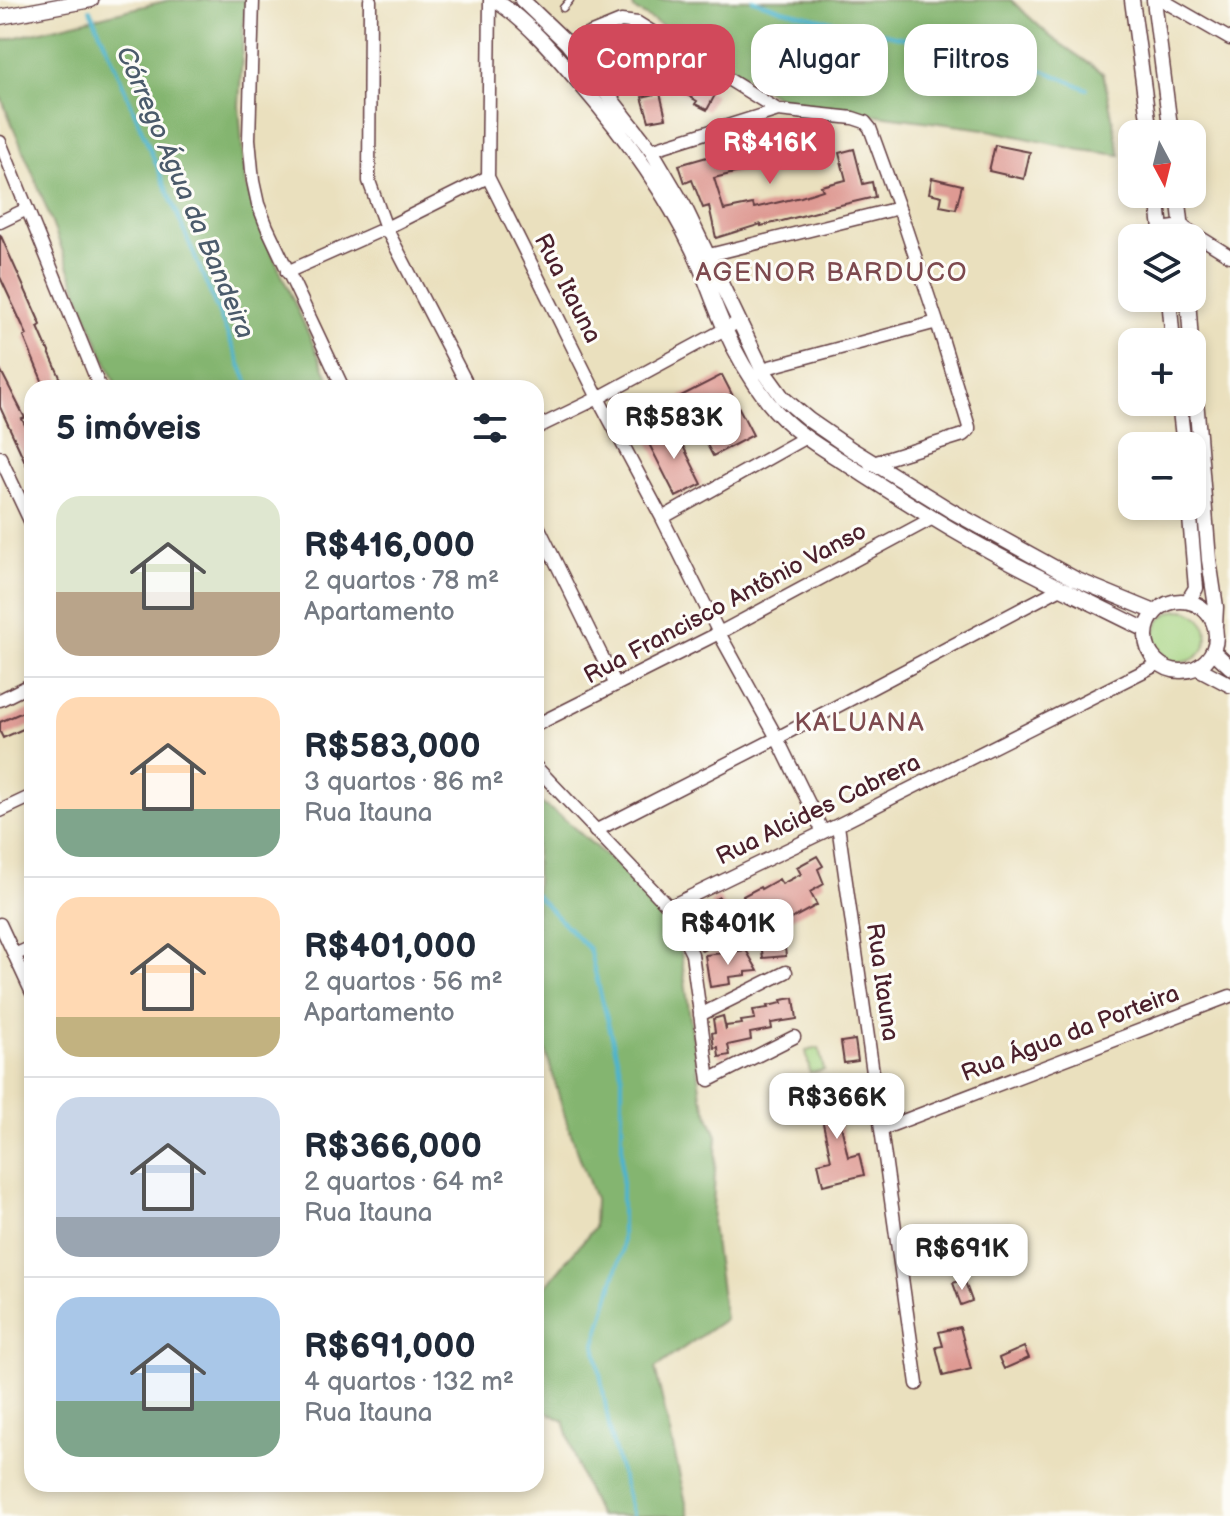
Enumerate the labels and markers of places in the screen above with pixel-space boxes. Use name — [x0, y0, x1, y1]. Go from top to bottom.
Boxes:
pin: R$416K — [705, 118, 835, 186]
pin: R$583K — [609, 393, 739, 461]
pin: R$401K — [663, 899, 793, 967]
pin: R$366K — [772, 1073, 902, 1141]
pin: R$691K — [897, 1224, 1027, 1292]

